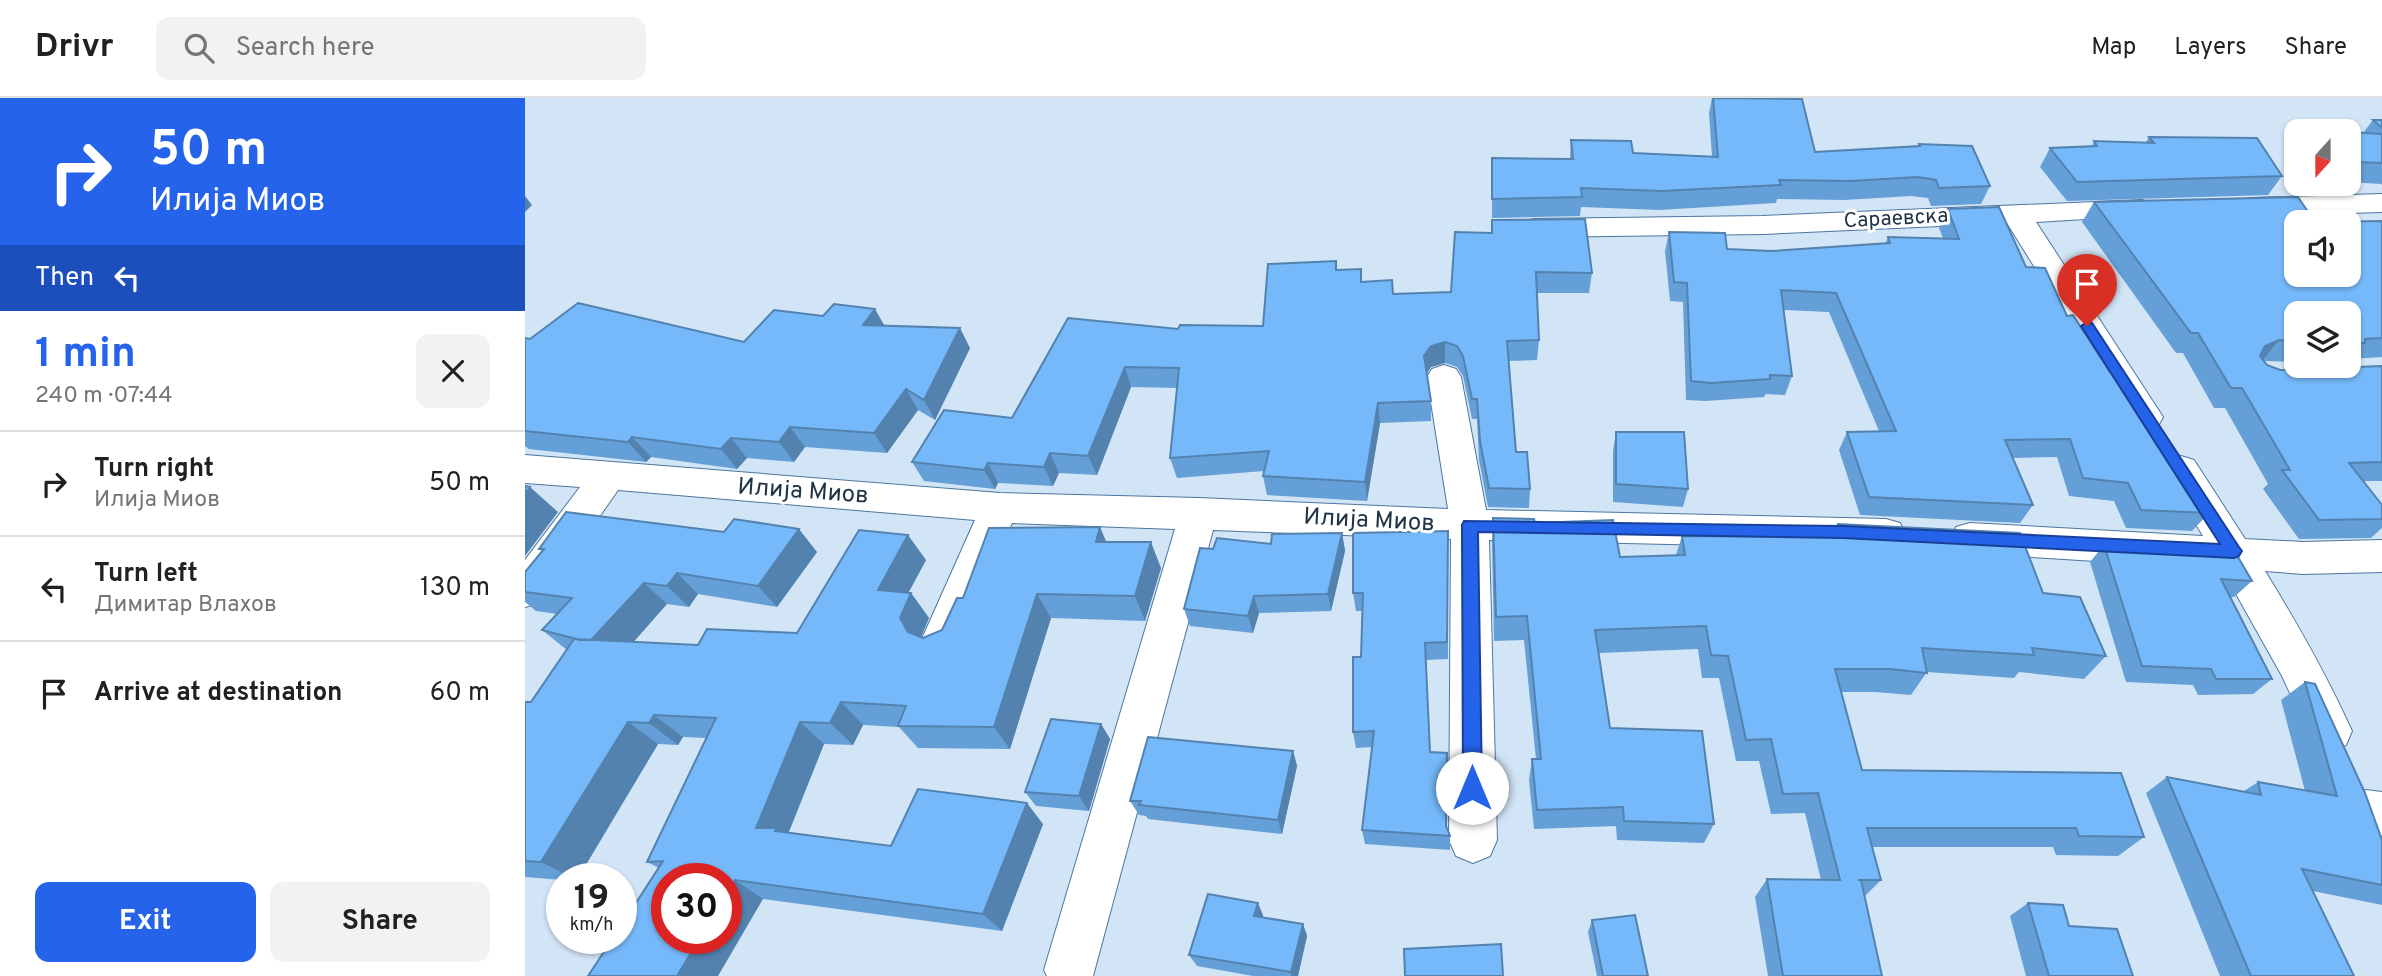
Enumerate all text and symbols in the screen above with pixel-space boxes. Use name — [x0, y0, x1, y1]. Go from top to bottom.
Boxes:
search box — [156, 17, 646, 80]
text: Drivr — [35, 27, 114, 69]
icon: search — [180, 29, 218, 67]
text: Search here — [236, 32, 375, 65]
text: Map — [2091, 33, 2136, 63]
text: Layers — [2174, 33, 2246, 63]
text: Share — [2284, 33, 2347, 63]
north arrow — [2284, 119, 2361, 196]
map controls — [2284, 119, 2361, 378]
text: 50 m — [150, 121, 267, 183]
icon: right — [35, 126, 126, 217]
text: Илија Миов — [150, 182, 325, 222]
street label: Сараевска — [1843, 203, 1949, 235]
button: sound — [2284, 210, 2361, 287]
pin — [2057, 254, 2117, 326]
icon: left — [108, 259, 146, 297]
text: Then — [35, 262, 94, 295]
icon: arrive — [2068, 265, 2106, 303]
button: layers — [2284, 301, 2361, 378]
text: 1 min — [35, 329, 136, 382]
button: close — [416, 334, 490, 408]
text: 240 m · 07:44 — [35, 382, 173, 411]
text: Turn right — [94, 453, 214, 486]
icon: right — [35, 465, 73, 503]
text: 50 m — [429, 467, 490, 500]
street label: Илија Миов — [736, 472, 870, 512]
text: Илија Миов — [94, 486, 220, 515]
street label: Илија Миов — [1303, 503, 1435, 539]
text: Turn left — [94, 558, 198, 591]
icon: left — [35, 570, 73, 608]
text: 130 m — [420, 572, 490, 605]
text: Димитар Влахов — [94, 591, 277, 620]
icon: arrive — [35, 675, 73, 713]
text: Arrive at destination — [94, 677, 342, 710]
text: 60 m — [430, 677, 490, 710]
position arrow — [1435, 751, 1509, 825]
speed limit sign: 30 — [651, 863, 742, 954]
text: 19 — [574, 877, 609, 921]
button: Exit — [35, 882, 256, 962]
button: Share — [270, 882, 490, 962]
text: km/h — [570, 914, 613, 937]

